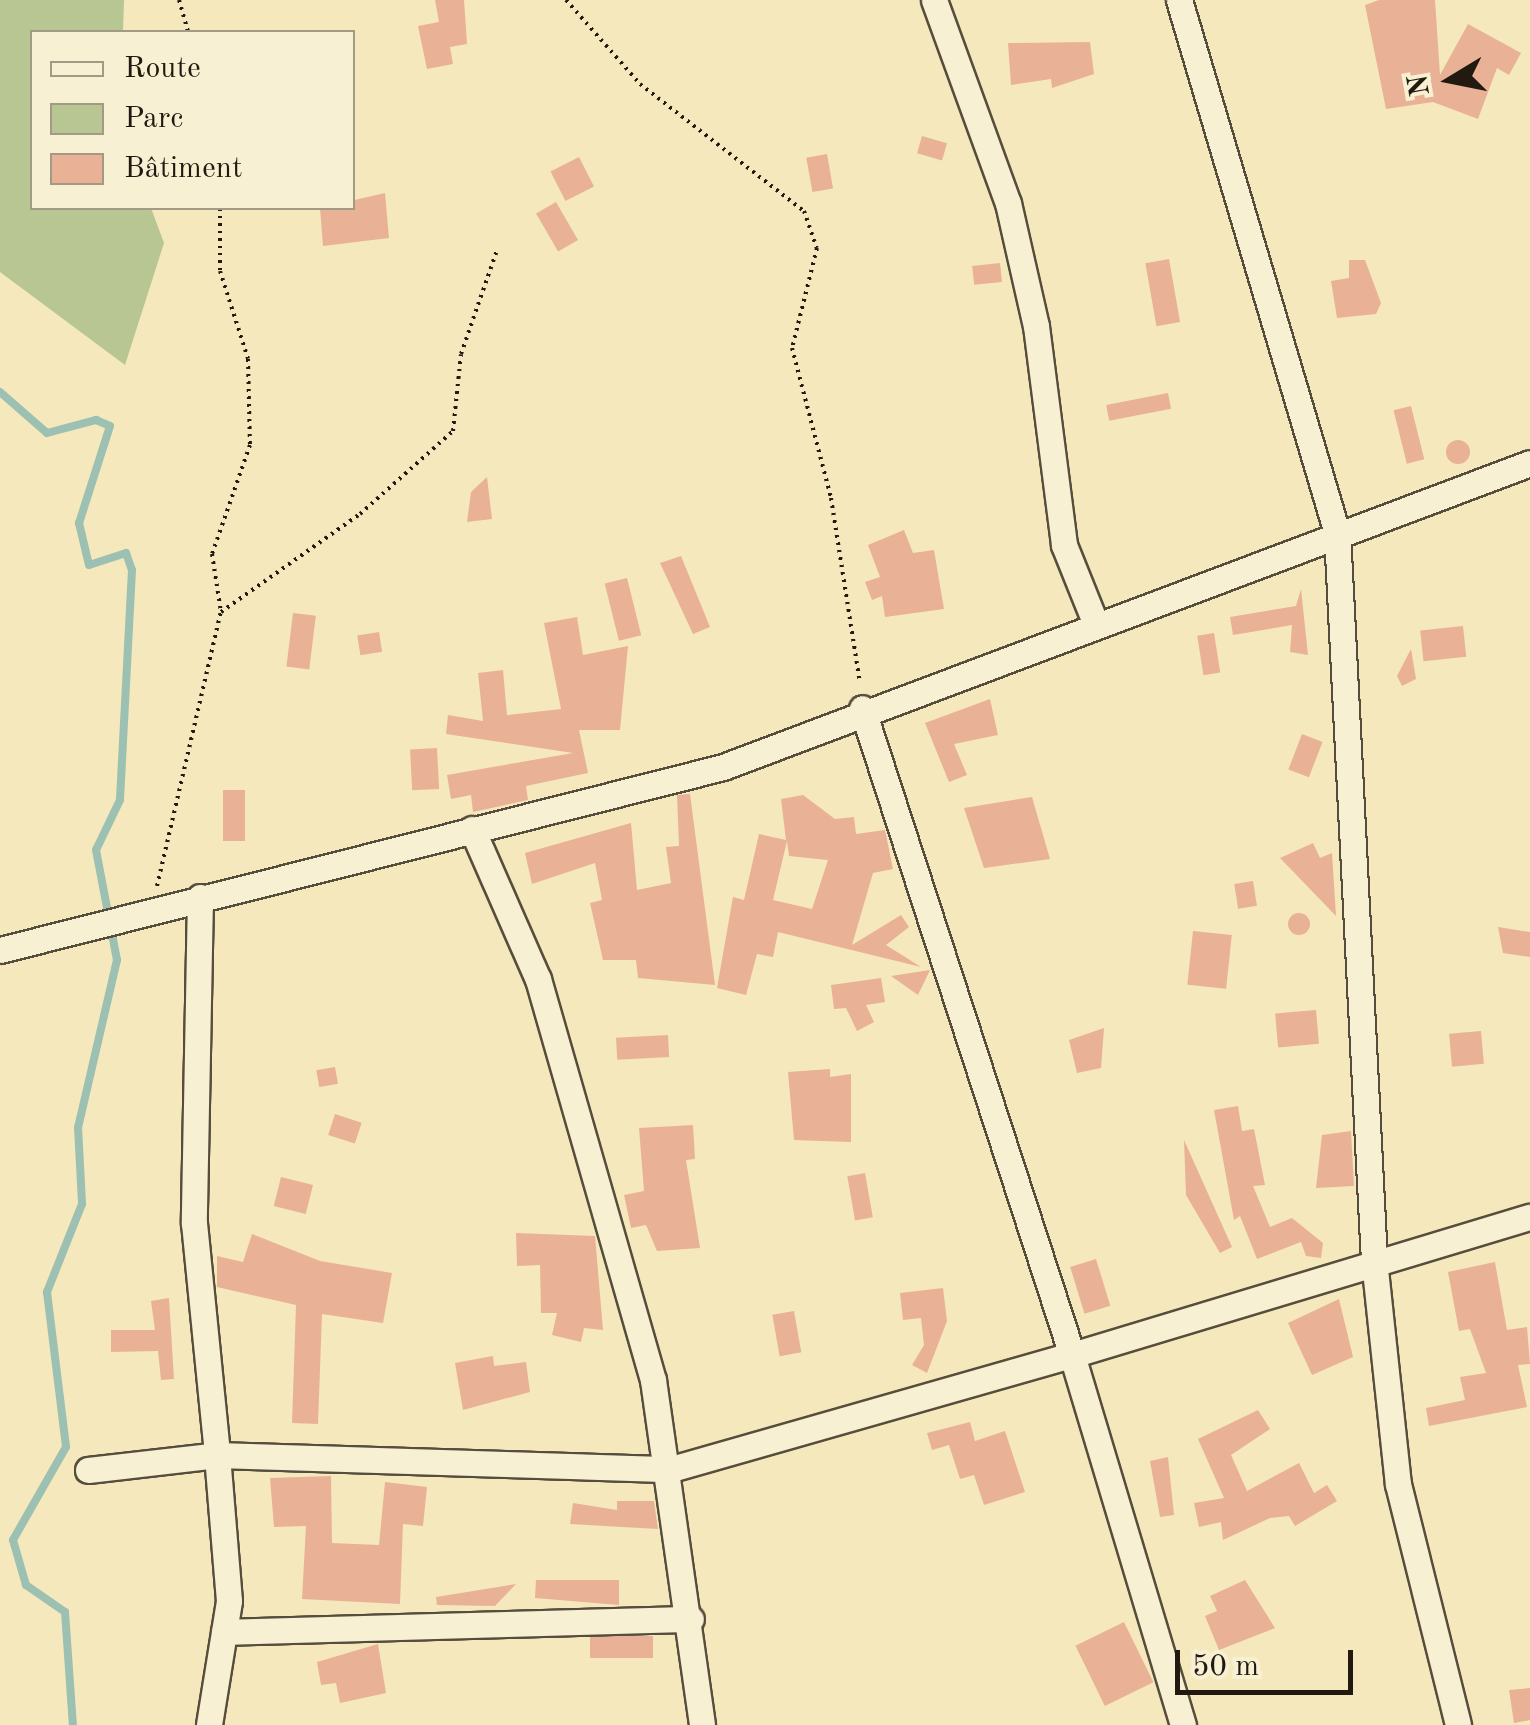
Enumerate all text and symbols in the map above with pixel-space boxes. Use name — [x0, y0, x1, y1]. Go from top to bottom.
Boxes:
legend — [30, 30, 355, 210]
north arrow — [1400, 30, 1500, 130]
text: Route — [124, 54, 201, 84]
text: N — [1405, 72, 1436, 98]
text: Parc — [124, 104, 183, 134]
text: Bâtiment — [124, 154, 242, 184]
scale bar — [1180, 1630, 1358, 1692]
text: 50 m — [1192, 1652, 1259, 1682]

